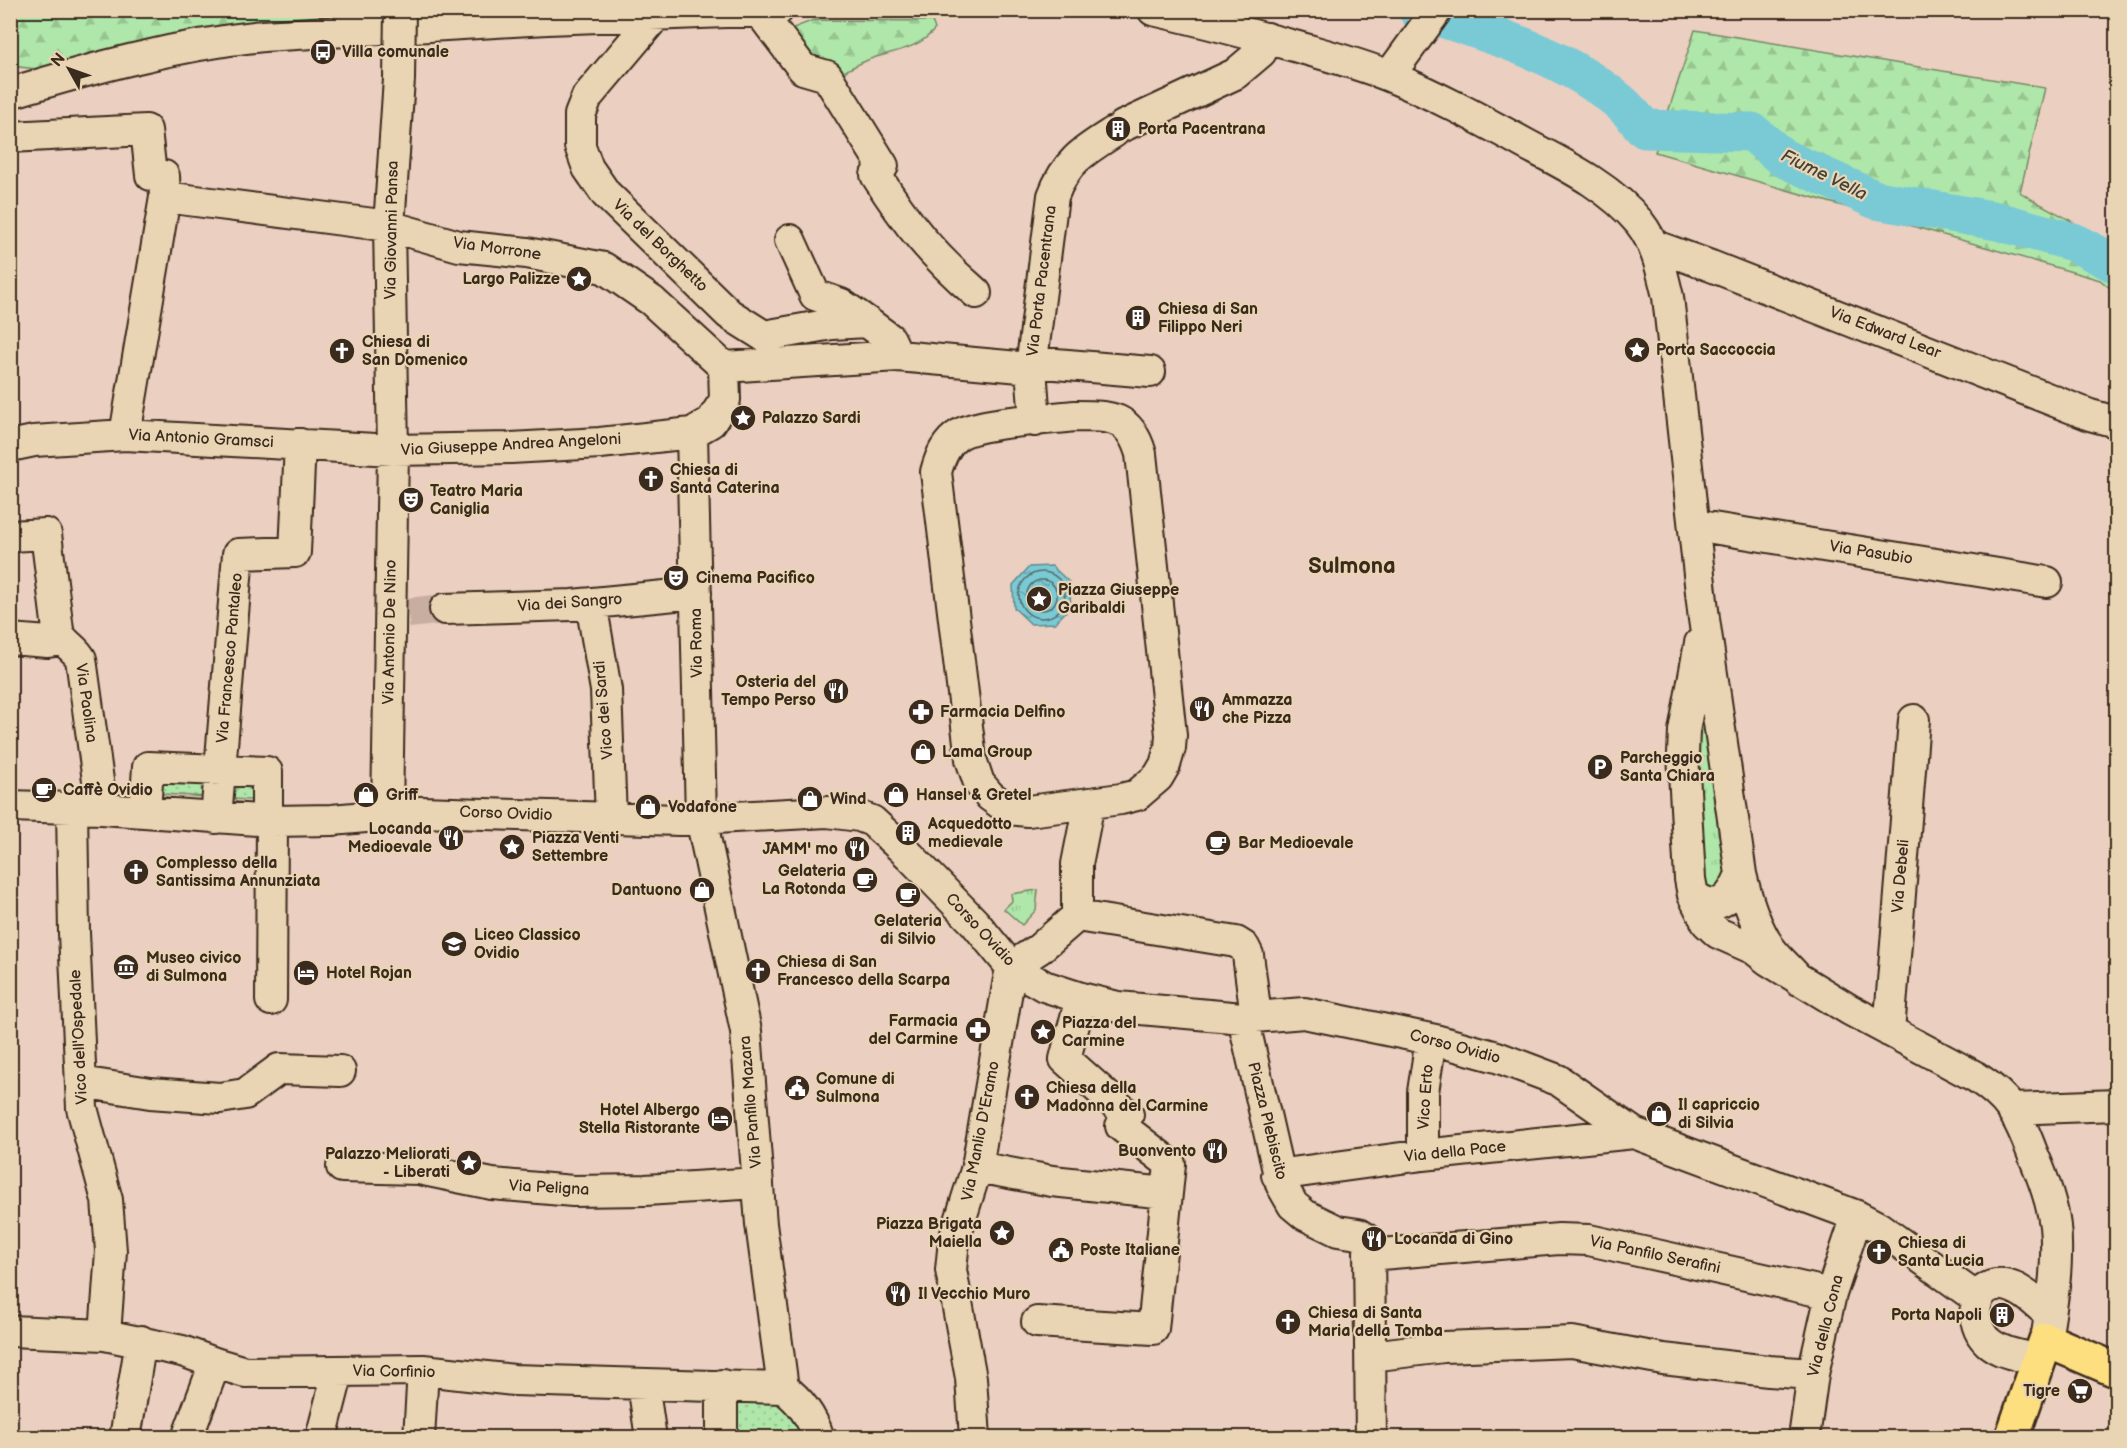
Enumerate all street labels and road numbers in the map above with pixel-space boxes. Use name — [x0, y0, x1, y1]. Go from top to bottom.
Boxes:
street label: Via Giovanni Pansa — [381, 160, 403, 300]
street label: Via del Borghetto — [608, 196, 712, 296]
street label: Via Porta Pacentrana — [1023, 204, 1061, 358]
street label: Via Morrone — [452, 233, 543, 265]
street label: Via Edward Lear — [1827, 303, 1944, 363]
street label: Via Antonio Gramsci — [128, 426, 274, 452]
street label: Via Giuseppe Andrea Angeloni — [400, 430, 622, 460]
street label: Via Pasubio — [1828, 537, 1914, 569]
street label: Via Antonio De Nino — [379, 560, 401, 704]
street label: Via Francesco Pantaleo — [213, 572, 247, 744]
street label: Via dei Sangro — [517, 590, 623, 616]
street label: Via Roma — [687, 608, 707, 678]
street label: Vico dei Sardi — [590, 660, 618, 760]
street label: Via Paolina — [71, 662, 101, 744]
street label: Corso Ovidio — [459, 803, 553, 825]
street label: Via Debeli — [1888, 838, 1914, 914]
street label: Corso Ovidio — [941, 889, 1019, 971]
street label: Vico dell'Ospedale — [66, 969, 92, 1105]
street label: Corso Ovidio — [1408, 1026, 1502, 1068]
street label: Via Panfilo Mazara — [736, 1035, 766, 1169]
street label: Via Manlio D'Eramo — [958, 1059, 1004, 1203]
street label: Piazza Plebiscito — [1243, 1060, 1291, 1182]
street label: Vico Erto — [1414, 1064, 1438, 1130]
street label: Via della Pace — [1403, 1137, 1507, 1167]
street label: Via Peligna — [508, 1176, 590, 1200]
street label: Via Panfilo Serafini — [1588, 1232, 1722, 1278]
street label: Via della Cona — [1804, 1273, 1848, 1379]
street label: Via Corfinio — [352, 1362, 436, 1382]

